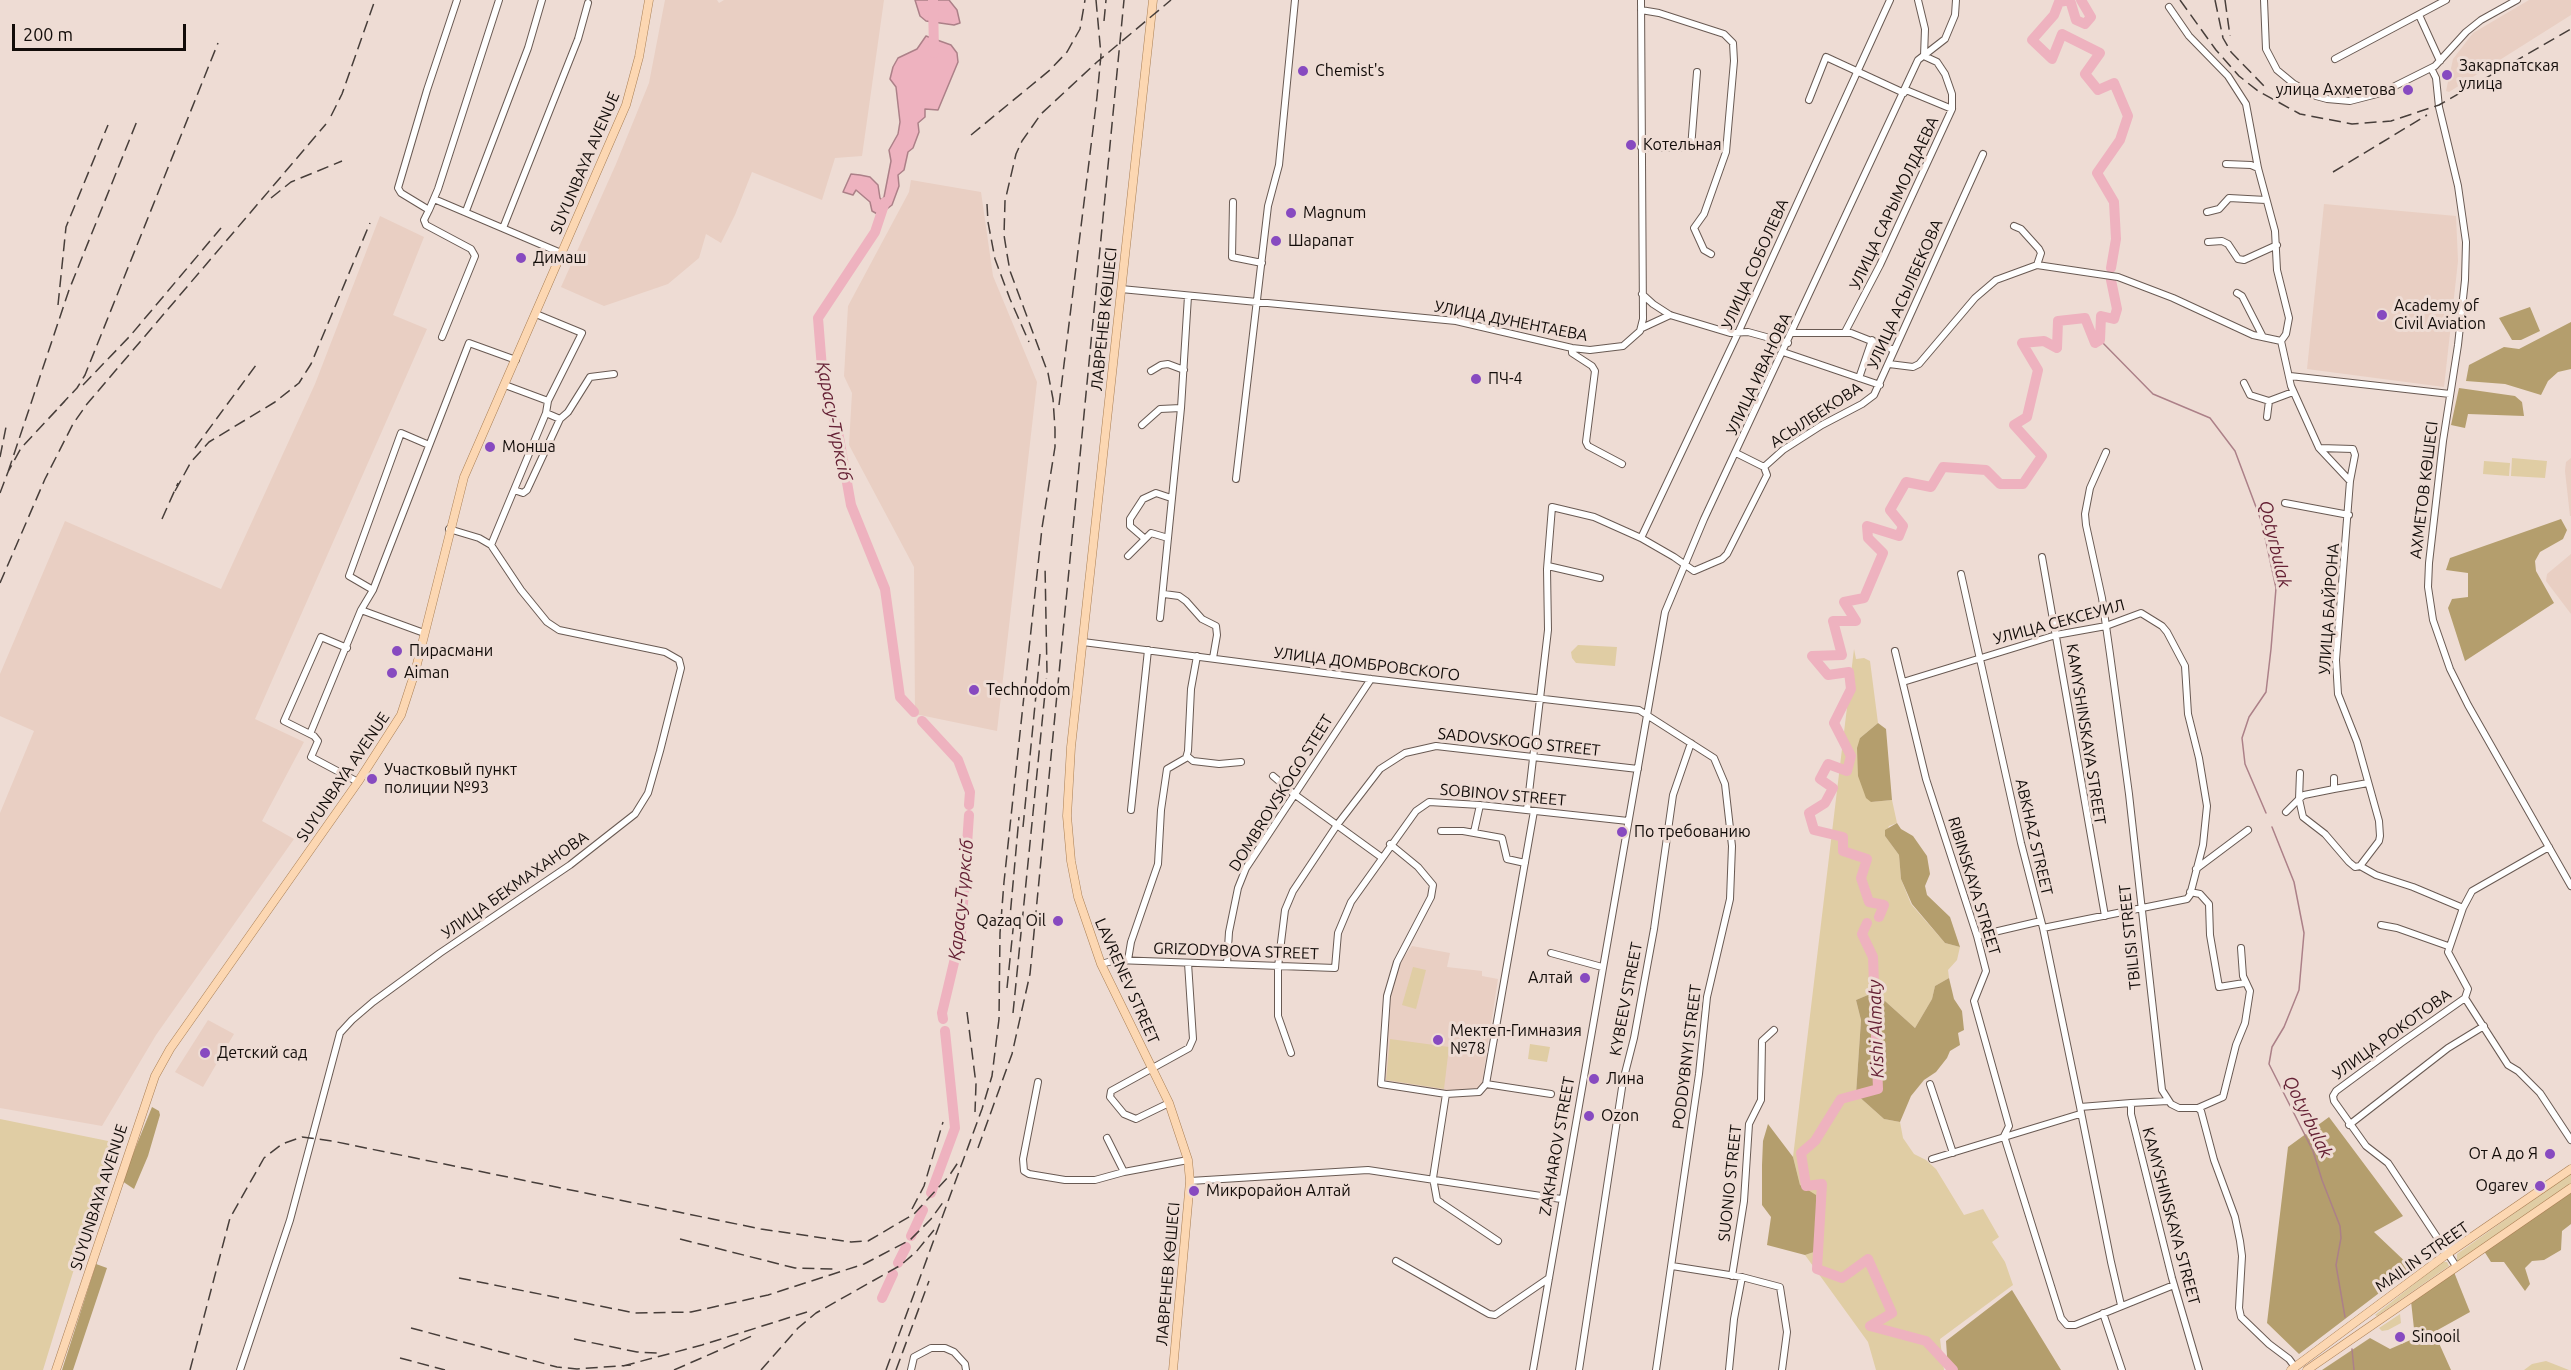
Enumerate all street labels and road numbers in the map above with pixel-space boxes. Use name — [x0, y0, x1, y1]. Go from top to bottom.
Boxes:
street label: SUYUNBAYA AVENUE — [546, 89, 624, 237]
street label: УЛИЦА САРЫМОЛДАЕВА — [1845, 114, 1943, 292]
street label: УЛИЦА СОБОЛЕВА — [1718, 196, 1792, 332]
street label: УЛИЦА АСЫЛБЕКОВА — [1863, 216, 1947, 372]
street label: ЛАВРЕНЕВ КӨШЕСІ — [1087, 246, 1121, 392]
street label: УЛИЦА ДУНЕНТАЕВА — [1433, 297, 1589, 345]
street label: УЛИЦА ИВАНОВА — [1722, 310, 1796, 438]
street label: АСЫЛБЕКОВА — [1766, 378, 1866, 452]
street label: АХМЕТОВ КӨШЕСІ — [2406, 420, 2442, 560]
street label: УЛИЦА БАЙРОНА — [2315, 543, 2343, 675]
street label: УЛИЦА СЕКСЕУИЛ — [1991, 595, 2127, 649]
street label: KAMYSHINSKAYA STREET — [2062, 642, 2110, 826]
street label: УЛИЦА ДОМБРОВСКОГО — [1273, 643, 1461, 685]
street label: SUYUNBAYA AVENUE — [292, 708, 394, 846]
street label: DOMBROVSKOGO STEET — [1225, 711, 1337, 875]
street label: SADOVSKOGO STREET — [1437, 724, 1601, 760]
street label: ABKHAZ STREET — [2011, 777, 2057, 897]
street label: SOBINOV STREET — [1439, 780, 1567, 810]
street label: RIBINSKAYA STREET — [1944, 814, 2004, 958]
street label: УЛИЦА БЕКМАХАНОВА — [438, 827, 592, 943]
street label: TBILISI STREET — [2115, 883, 2145, 991]
street label: LAVRENEV STREET — [1091, 915, 1163, 1047]
street label: GRIZODYBOVA STREET — [1153, 939, 1319, 963]
street label: KYBEEV STREET — [1606, 941, 1646, 1057]
street label: PODDYBNYI STREET — [1669, 983, 1705, 1131]
street label: УЛИЦА РОКОТОВА — [2329, 985, 2455, 1083]
street label: ZAKHAROV STREET — [1535, 1075, 1579, 1217]
street label: SUYUNBAYA AVENUE — [66, 1121, 132, 1273]
street label: SUONIO STREET — [1714, 1124, 1746, 1242]
street label: KAMYSHINSKAYA STREET — [2138, 1125, 2204, 1307]
street label: ЛАВРЕНЕВ КӨШЕСІ — [1152, 1201, 1184, 1347]
street label: MAILIN STREET — [2372, 1218, 2472, 1296]

